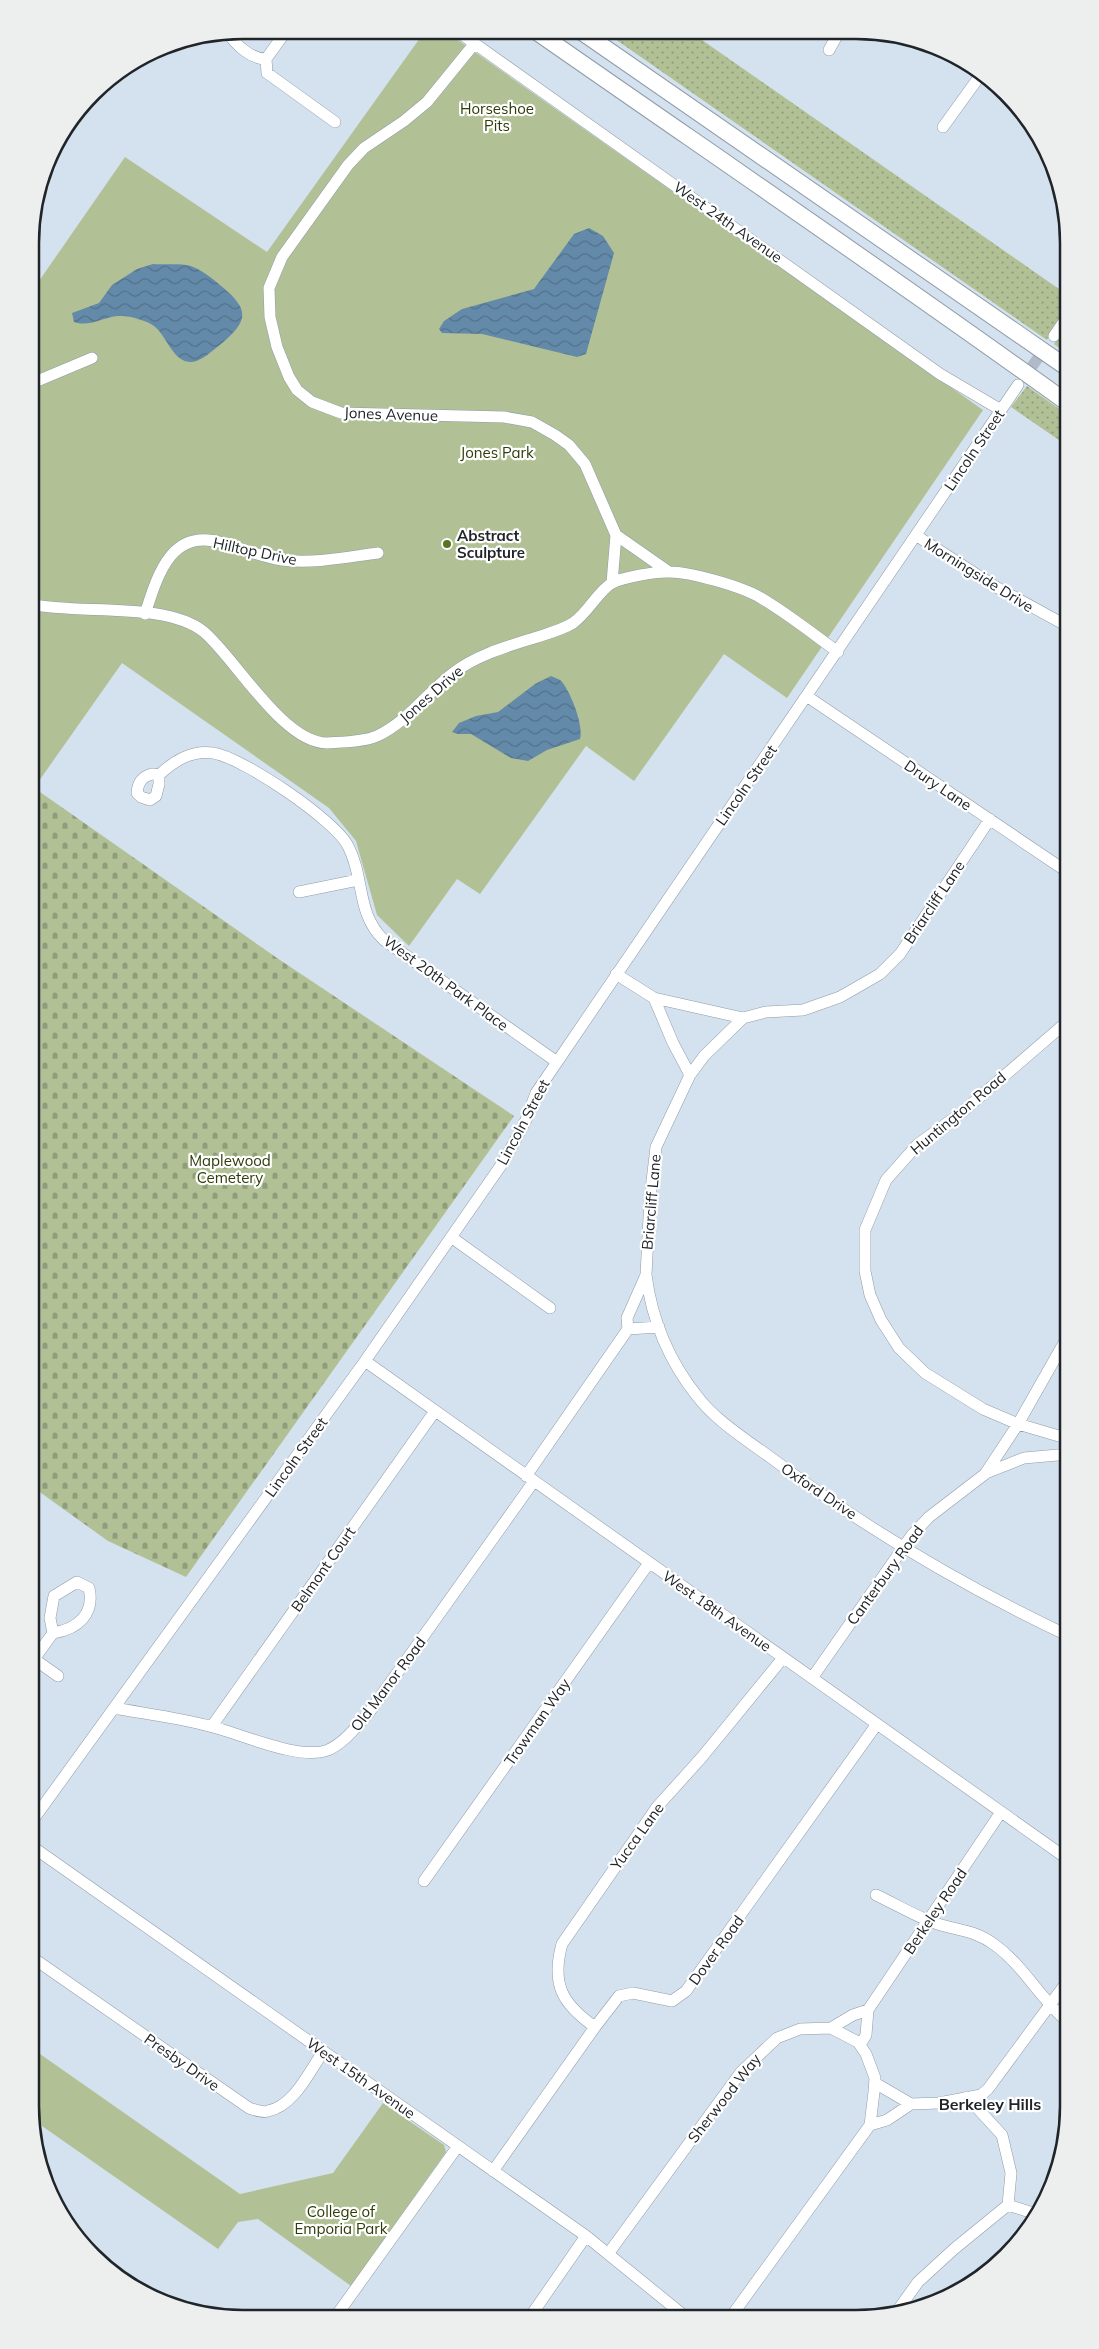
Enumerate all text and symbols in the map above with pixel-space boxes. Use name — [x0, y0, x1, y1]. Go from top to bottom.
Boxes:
park label: Horseshoe Pits — [460, 99, 534, 135]
street label: West 24th Avenue — [670, 177, 786, 267]
street label: Jones Avenue — [344, 403, 438, 425]
street label: Lincoln Street — [940, 406, 1008, 494]
park label: Jones Park — [460, 443, 534, 462]
place label: Abstract Sculpture — [457, 526, 525, 562]
street label: Hilltop Drive — [211, 533, 299, 569]
street label: Morningside Drive — [921, 534, 1037, 616]
marker: Abstract Sculpture — [441, 538, 453, 550]
street label: Jones Drive — [395, 661, 467, 727]
street label: Lincoln Street — [711, 741, 781, 829]
street label: Drury Lane — [901, 756, 975, 814]
street label: Briarcliff Lane — [899, 857, 969, 947]
street label: West 20th Park Place — [380, 931, 512, 1035]
street label: Huntington Road — [906, 1068, 1010, 1158]
street label: Lincoln Street — [493, 1076, 553, 1168]
park label: Maplewood Cemetery — [189, 1151, 271, 1187]
street label: Briarcliff Lane — [637, 1153, 665, 1251]
street label: Lincoln Street — [261, 1413, 331, 1501]
street label: Oxford Drive — [777, 1459, 861, 1523]
street label: Canterbury Road — [842, 1521, 928, 1629]
street label: Belmont Court — [287, 1523, 359, 1615]
street label: West 18th Avenue — [659, 1566, 775, 1656]
street label: Old Manor Road — [346, 1633, 430, 1735]
street label: Trowman Way — [500, 1675, 574, 1769]
street label: Yucca Lane — [606, 1799, 668, 1874]
street label: Berkeley Road — [899, 1864, 971, 1958]
street label: Dover Road — [684, 1911, 748, 1989]
street label: Presby Drive — [141, 2029, 223, 2095]
street label: West 15th Avenue — [303, 2033, 419, 2123]
street label: Sherwood Way — [683, 2050, 765, 2146]
district label: Berkeley Hills — [939, 2094, 1041, 2114]
park label: College of Emporia Park — [294, 2202, 388, 2238]

